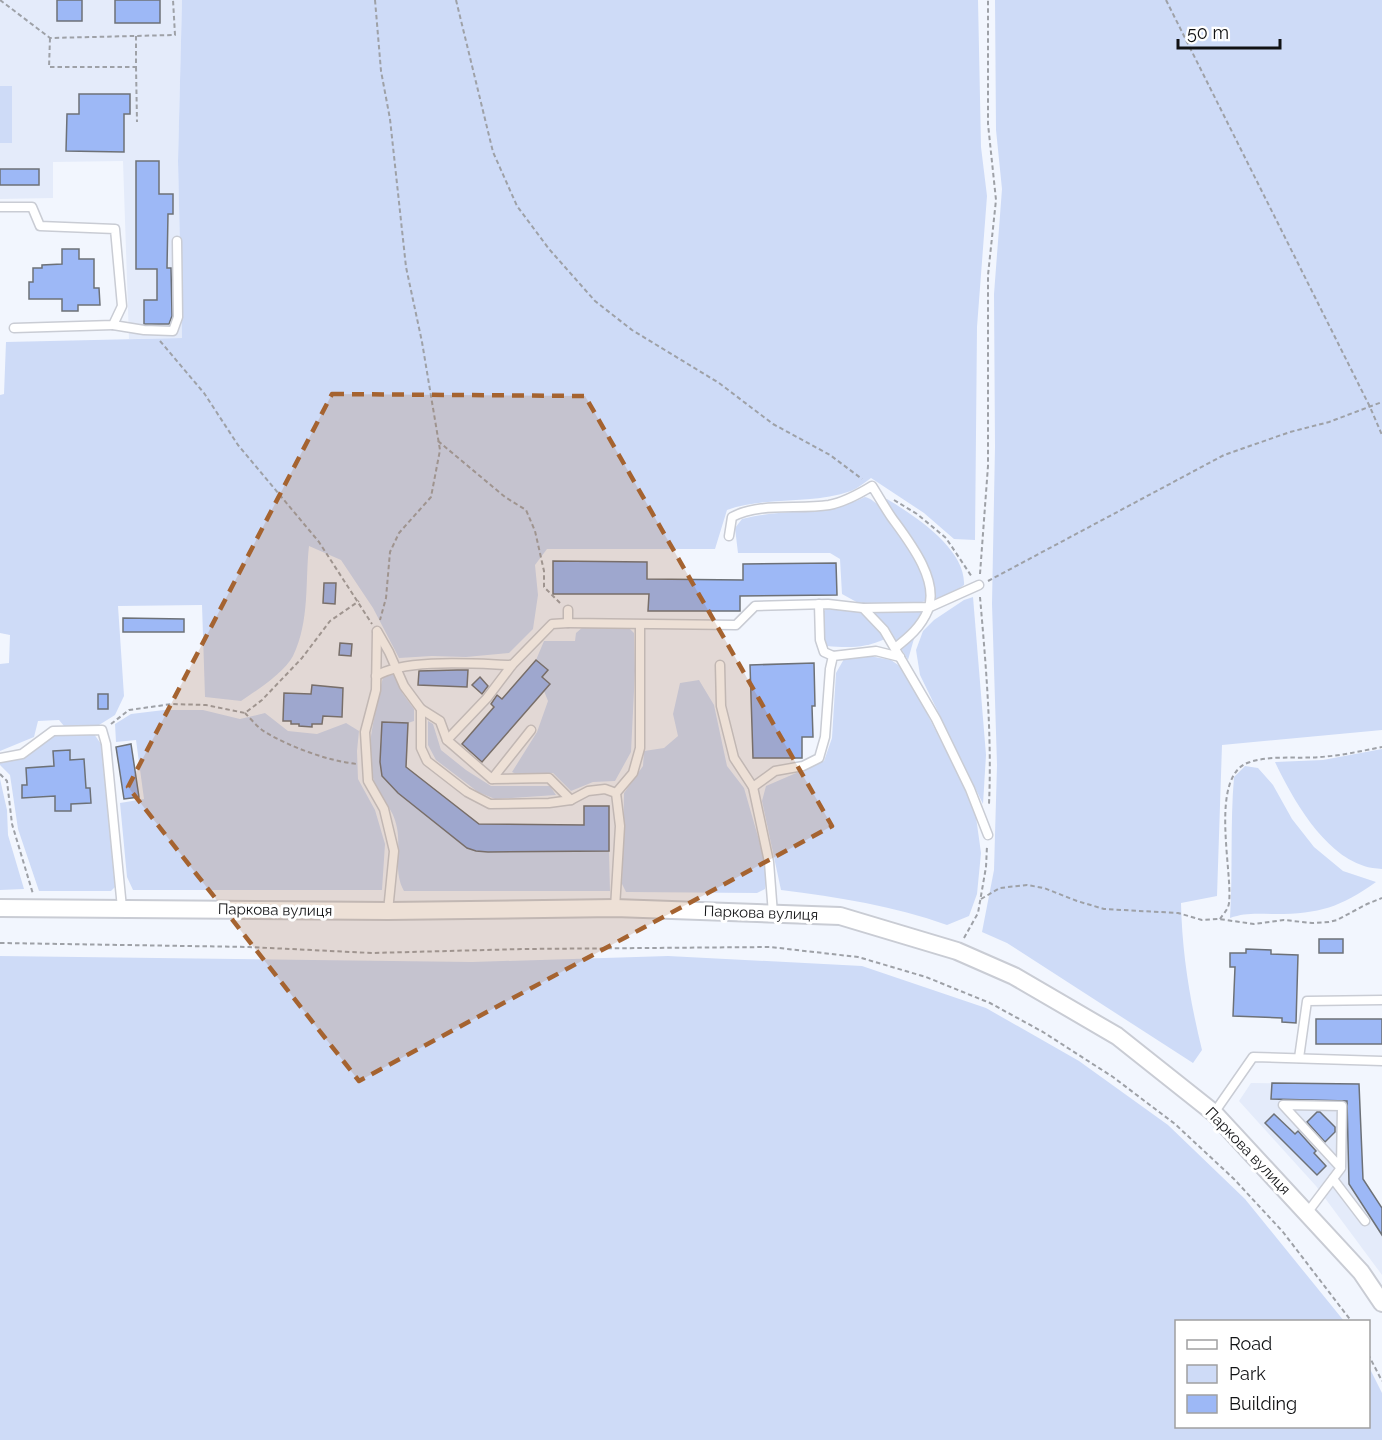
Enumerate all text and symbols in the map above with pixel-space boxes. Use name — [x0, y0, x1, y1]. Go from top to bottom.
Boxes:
scale bar — [1178, 12, 1280, 50]
text: 50 m — [1187, 22, 1229, 43]
street label: Паркова вулиця — [218, 900, 332, 920]
street label: Паркова вулиця — [703, 902, 819, 924]
street label: Паркова вулиця — [1202, 1104, 1294, 1198]
legend — [1175, 1320, 1370, 1428]
text: Road — [1229, 1333, 1272, 1354]
text: Park — [1229, 1363, 1266, 1384]
text: Building — [1229, 1393, 1297, 1414]

